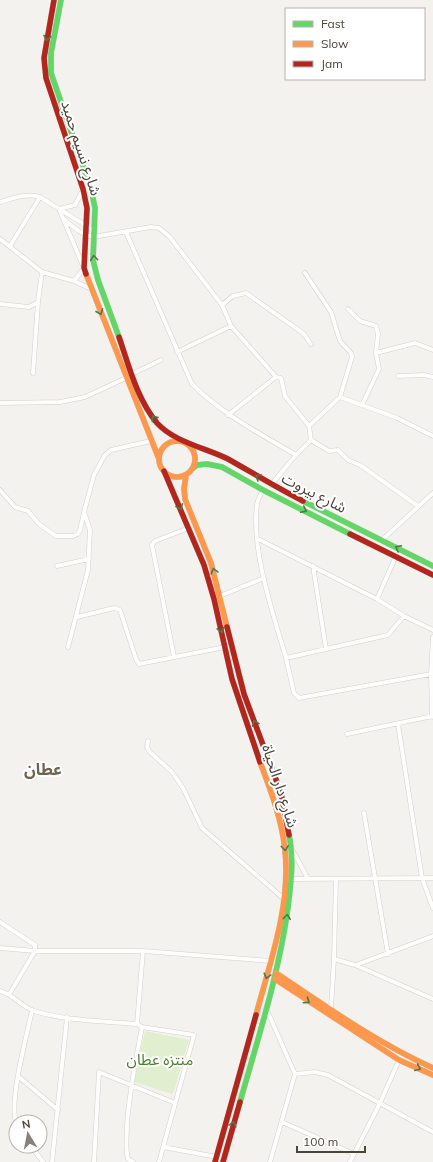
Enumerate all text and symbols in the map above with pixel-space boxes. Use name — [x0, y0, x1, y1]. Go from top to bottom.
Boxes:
legend — [285, 8, 425, 80]
text: Fast — [321, 16, 345, 31]
one-way arrow — [43, 35, 52, 42]
text: Slow — [321, 36, 349, 51]
text: Jam — [321, 56, 343, 71]
street label: شارع نسيم حميد — [54, 98, 106, 199]
one-way arrow — [89, 255, 98, 261]
one-way arrow — [96, 309, 104, 316]
one-way arrow — [152, 416, 159, 423]
street label: شارع بيروت — [277, 468, 350, 520]
one-way arrow — [254, 474, 262, 481]
one-way arrow — [175, 504, 183, 511]
one-way arrow — [300, 505, 307, 513]
one-way arrow — [395, 545, 403, 553]
one-way arrow — [210, 568, 218, 574]
one-way arrow — [216, 627, 224, 633]
one-way arrow — [252, 720, 260, 727]
street label: شارع دار الحياة — [255, 742, 303, 831]
district label: عطان — [24, 759, 62, 779]
one-way arrow — [280, 845, 289, 852]
one-way arrow — [282, 914, 291, 920]
one-way arrow — [263, 973, 272, 980]
one-way arrow — [303, 996, 310, 1004]
park label: منتزه عطان — [127, 1050, 193, 1069]
one-way arrow — [413, 1063, 421, 1071]
north arrow — [8, 1114, 48, 1154]
text: N — [21, 1117, 32, 1132]
one-way arrow — [228, 1121, 237, 1128]
scale bar — [297, 1128, 365, 1154]
text: 100 m — [303, 1134, 338, 1149]

